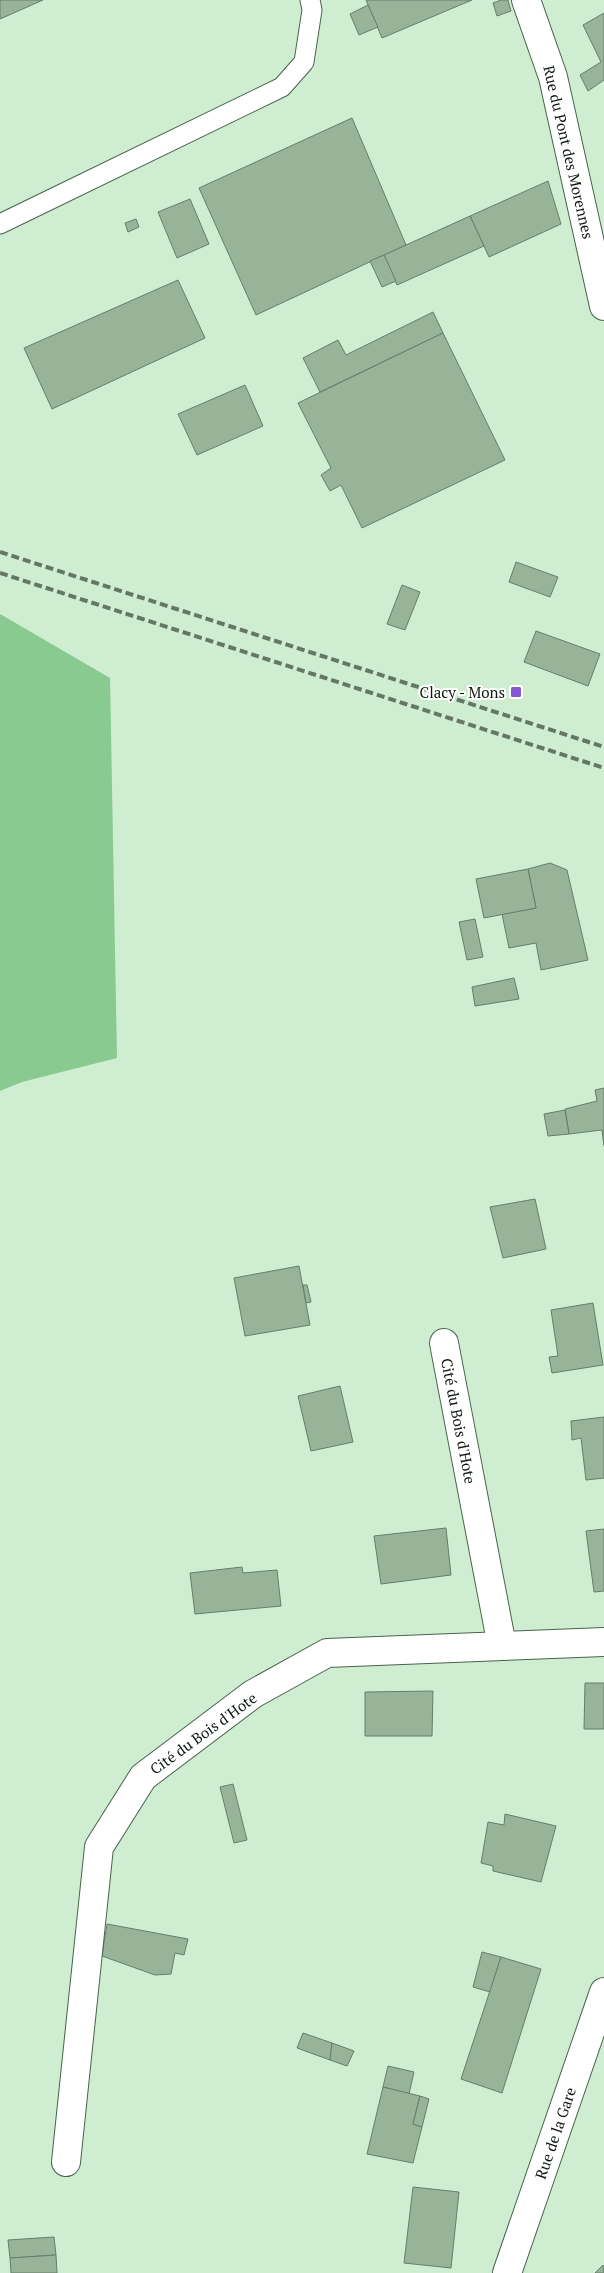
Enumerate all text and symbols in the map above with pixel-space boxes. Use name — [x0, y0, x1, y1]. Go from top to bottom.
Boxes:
street label: Rue du Pont des Morennes — [539, 63, 599, 241]
place label: Clacy - Mons — [420, 682, 505, 702]
marker: Clacy - Mons — [509, 685, 523, 699]
street label: Cité du Bois d'Hote — [437, 1357, 481, 1485]
street label: Cité du Bois d'Hote — [146, 1687, 260, 1779]
street label: Rue de la Gare — [530, 2084, 580, 2182]

